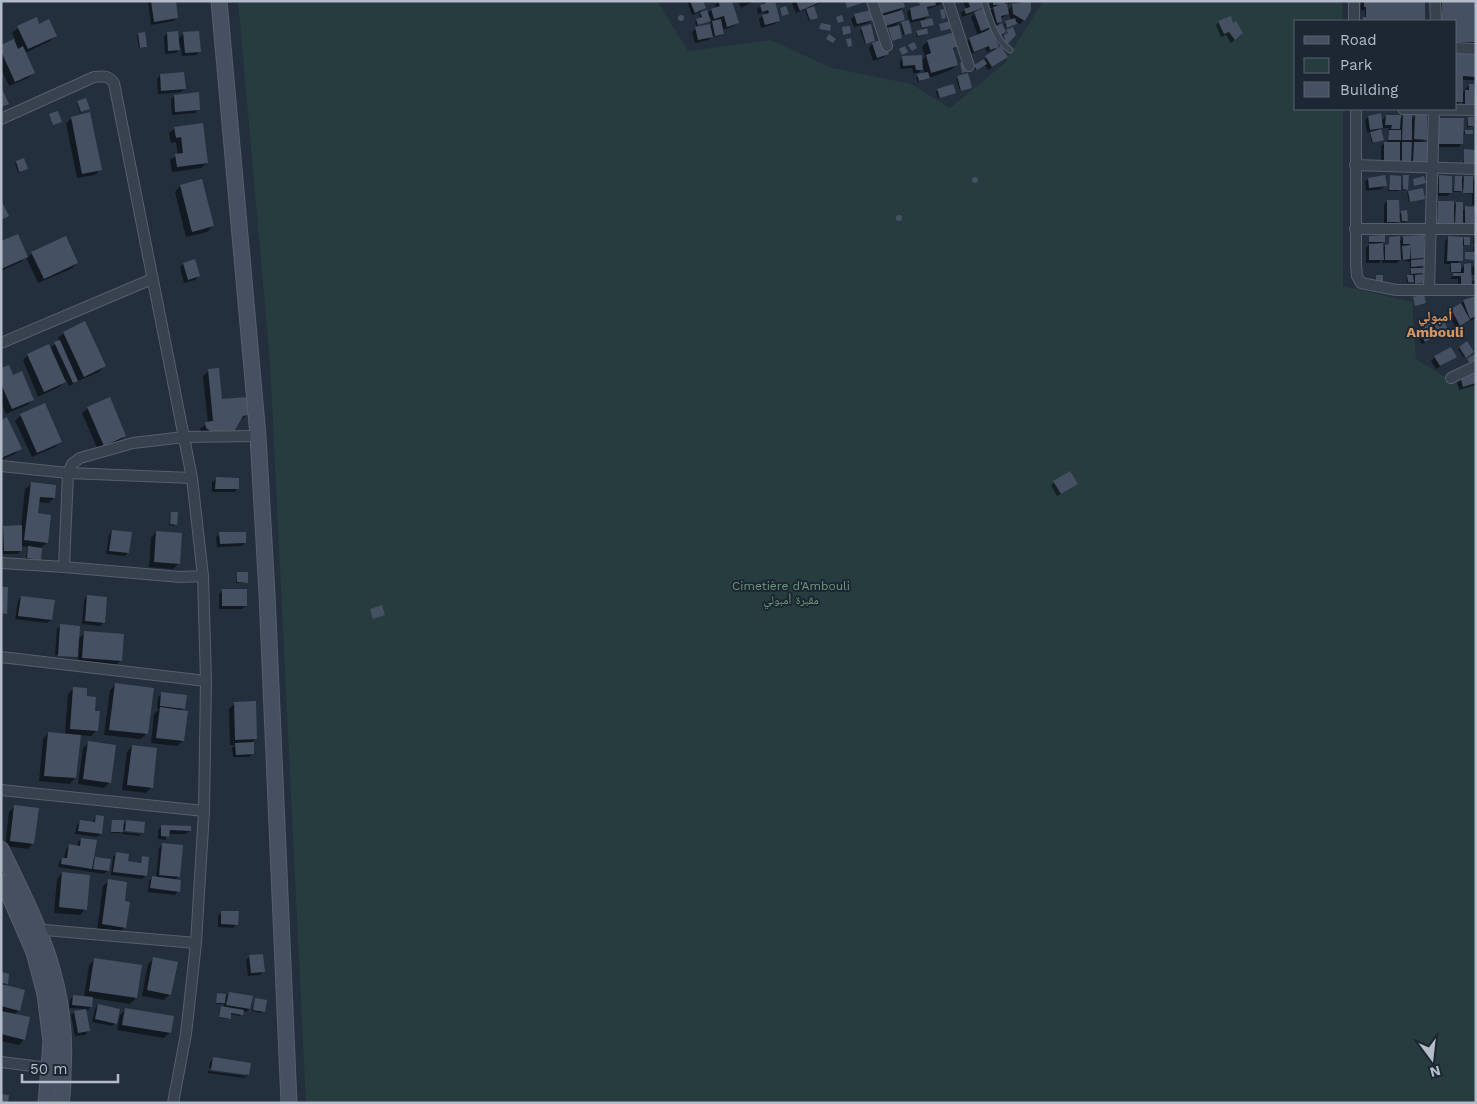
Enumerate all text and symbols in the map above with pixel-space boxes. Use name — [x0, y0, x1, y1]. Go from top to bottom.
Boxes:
legend — [1294, 20, 1457, 110]
text: Road — [1340, 31, 1377, 49]
text: Park — [1340, 56, 1373, 74]
text: Building — [1340, 81, 1398, 99]
district label: أمبولي Ambouli — [1406, 308, 1464, 340]
park label: Cimetière d'Ambouli مقبرة أمبولي — [732, 579, 850, 610]
north arrow — [1407, 1034, 1457, 1084]
scale bar — [22, 1052, 119, 1084]
text: 50 m — [30, 1060, 67, 1078]
text: N — [1428, 1062, 1442, 1081]

